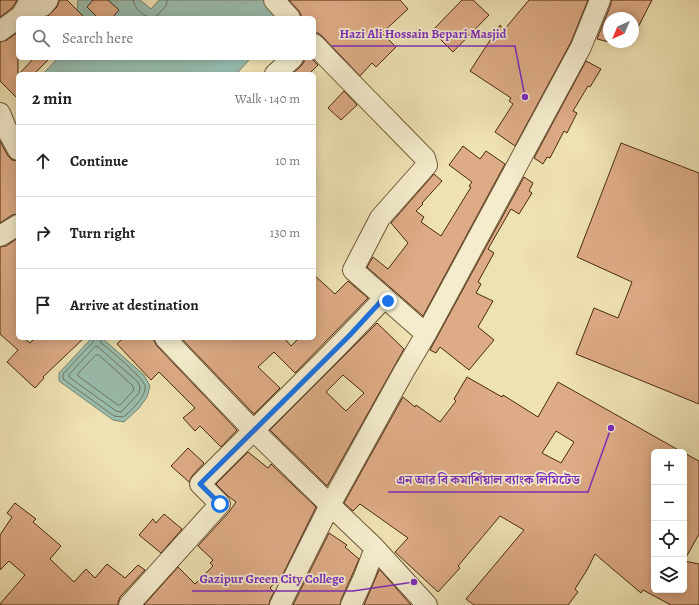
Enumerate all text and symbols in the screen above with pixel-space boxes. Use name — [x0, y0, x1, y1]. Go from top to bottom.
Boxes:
north arrow — [603, 12, 639, 48]
search box — [16, 16, 316, 60]
callout: Hazi Ali Hossain Bepari Masjid — [332, 21, 515, 46]
text: Hazi Ali Hossain Bepari Masjid — [339, 25, 507, 42]
icon: search — [30, 27, 52, 49]
text: Search here — [62, 28, 133, 48]
text: 2 min — [32, 87, 72, 110]
text: Walk · 140 m — [235, 90, 300, 107]
icon: ahead — [32, 150, 54, 172]
text: Continue — [70, 151, 128, 171]
text: 10 m — [275, 152, 300, 169]
icon: right — [32, 222, 54, 244]
text: Turn right — [70, 223, 135, 243]
text: 130 m — [270, 224, 300, 241]
route end — [379, 292, 397, 310]
icon: arrive — [32, 294, 54, 316]
text: Arrive at destination — [70, 295, 199, 315]
map controls — [651, 449, 687, 593]
button: + — [651, 449, 687, 485]
callout: এন আর বি কমার্শিয়াল ব্যাংক লিমিটেড — [388, 467, 588, 492]
text: এন আর বি কমার্শিয়াল ব্যাংক লিমিটেড — [396, 471, 580, 488]
button: − — [651, 485, 687, 521]
route start — [211, 495, 229, 513]
button: locate — [651, 521, 687, 557]
button: layers — [651, 557, 687, 593]
callout: Gazipur Green City College — [192, 566, 353, 591]
text: Gazipur Green City College — [199, 570, 345, 587]

